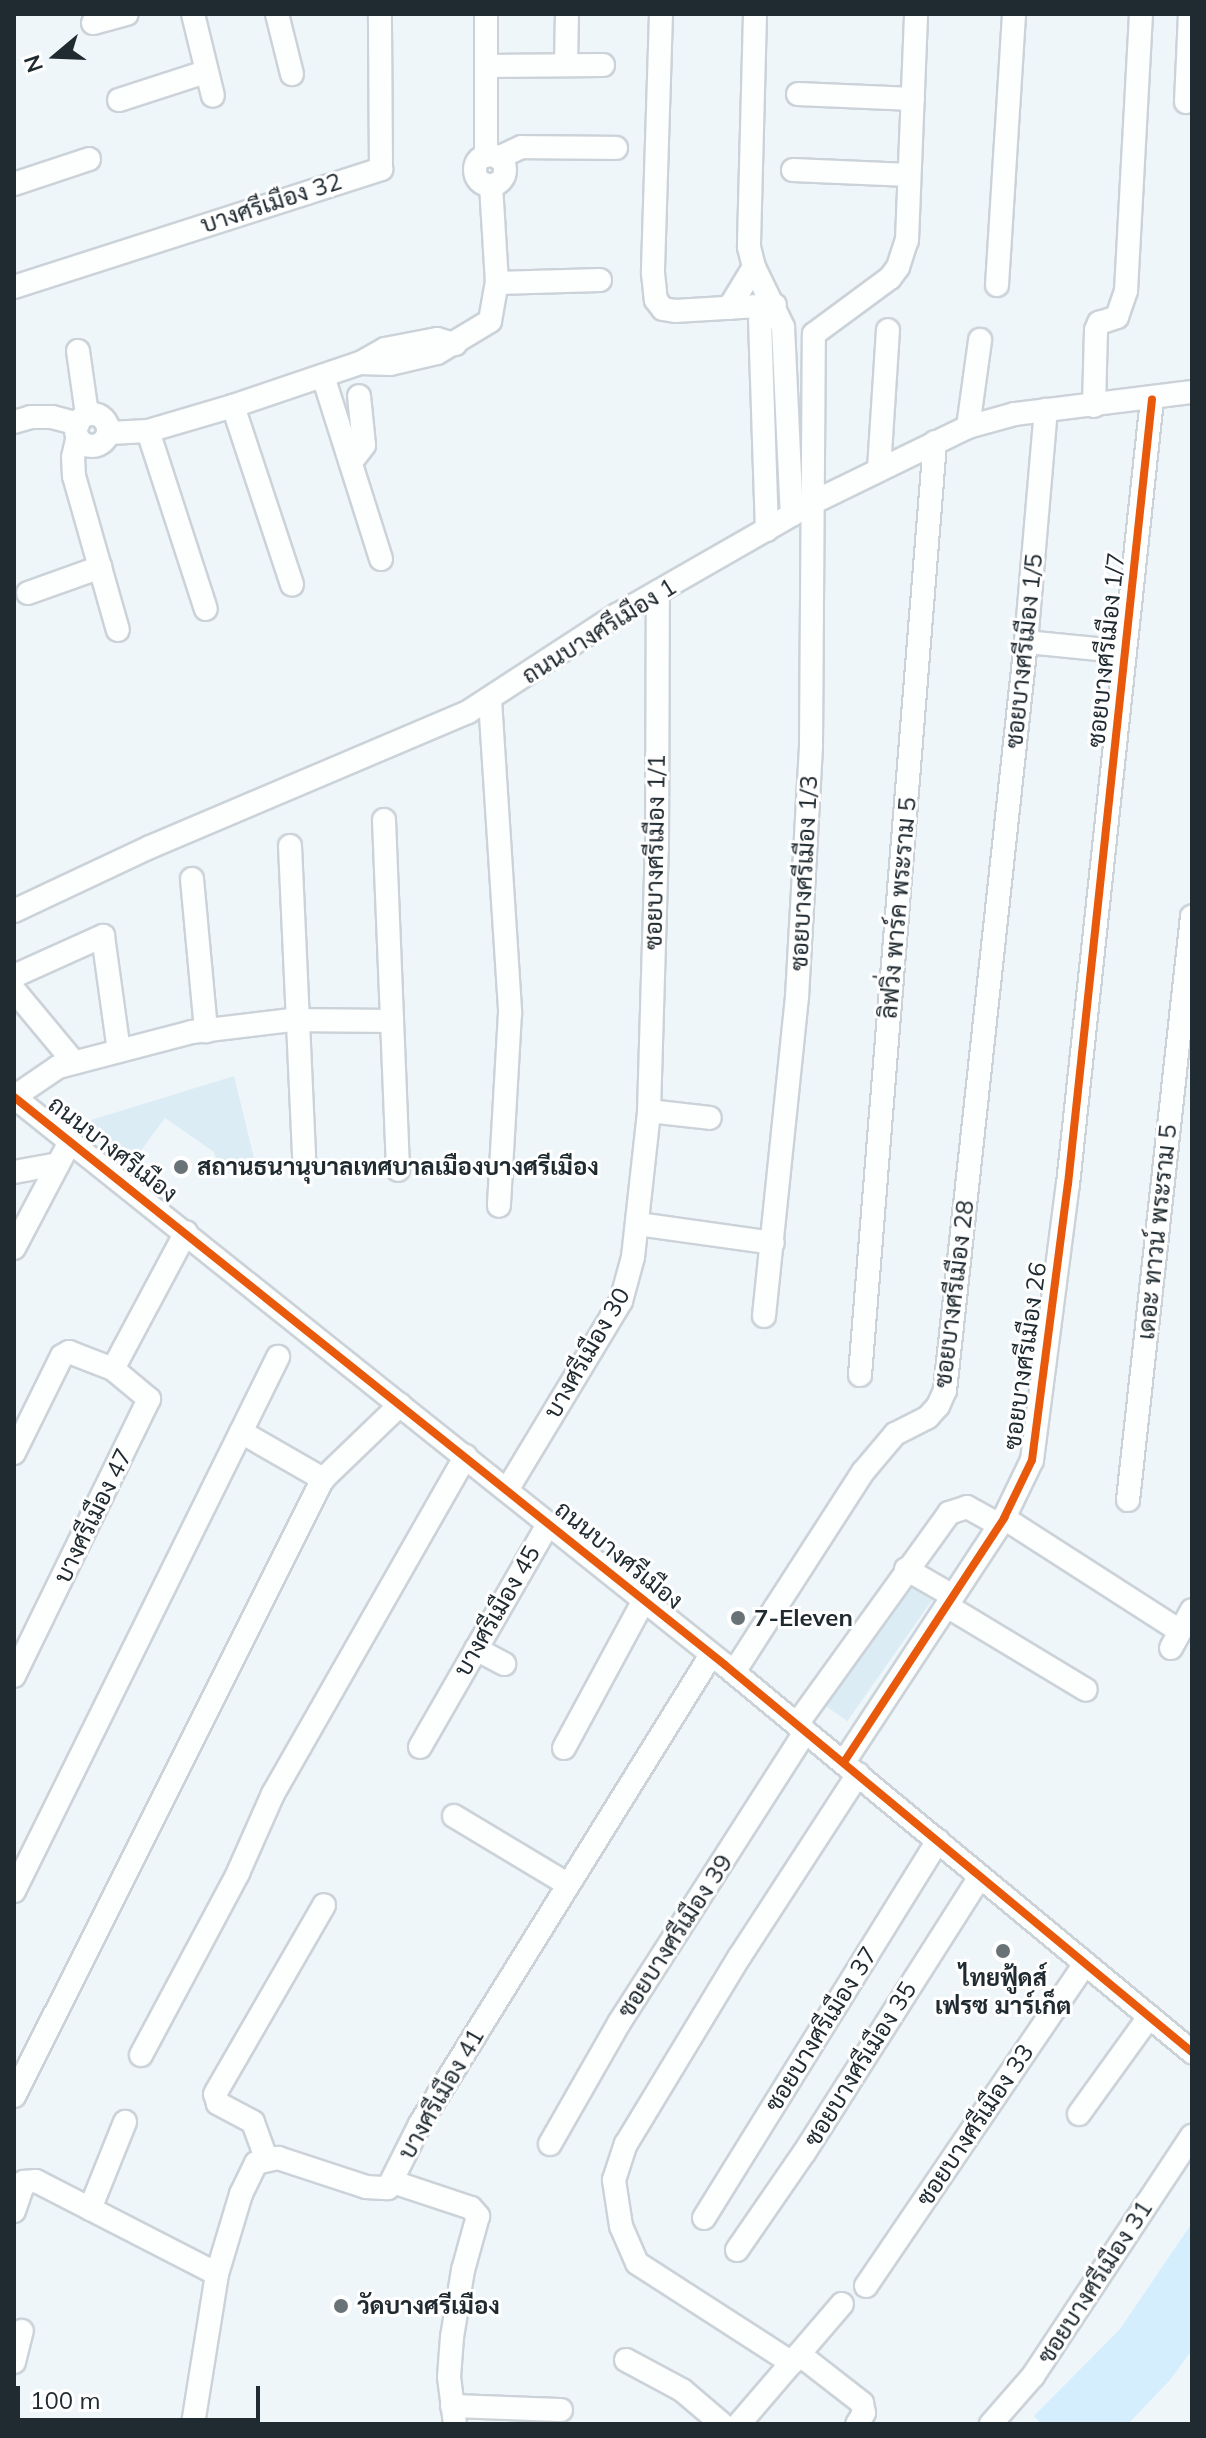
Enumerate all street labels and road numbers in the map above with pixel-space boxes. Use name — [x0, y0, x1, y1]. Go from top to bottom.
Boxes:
street label: บางศรีเมือง 32 — [197, 167, 345, 239]
street label: ซอยบางศรีเมือง 1/7 — [1081, 551, 1131, 749]
street label: ซอยบางศรีเมือง 1/5 — [999, 552, 1049, 750]
street label: ถนนบางศรีเมือง 1 — [517, 572, 681, 690]
street label: ซอยบางศรีเมือง 1/1 — [639, 754, 671, 950]
street label: ซอยบางศรีเมือง 1/3 — [784, 774, 824, 972]
street label: ลิฟวิ่ง พาร์ค พระราม 5 — [874, 796, 922, 1020]
street label: ถนนบางศรีเมือง — [43, 1090, 183, 1208]
street label: เดอะ ทาวน์ พระราม 5 — [1131, 1123, 1183, 1341]
street label: ซอยบางศรีเมือง 28 — [928, 1198, 980, 1390]
street label: ซอยบางศรีเมือง 26 — [998, 1260, 1052, 1452]
street label: บางศรีเมือง 30 — [538, 1282, 636, 1424]
street label: บางศรีเมือง 47 — [48, 1444, 138, 1588]
street label: ถนนบางศรีเมือง — [549, 1495, 689, 1615]
street label: บางศรีเมือง 45 — [448, 1540, 546, 1682]
street label: ซอยบางศรีเมือง 39 — [611, 1849, 739, 2023]
street label: ซอยบางศรีเมือง 37 — [759, 1941, 883, 2117]
street label: ซอยบางศรีเมือง 35 — [798, 1976, 922, 2152]
street label: บางศรีเมือง 41 — [392, 2023, 490, 2165]
street label: ซอยบางศรีเมือง 33 — [910, 2039, 1040, 2211]
street label: ซอยบางศรีเมือง 31 — [1031, 2195, 1159, 2369]

